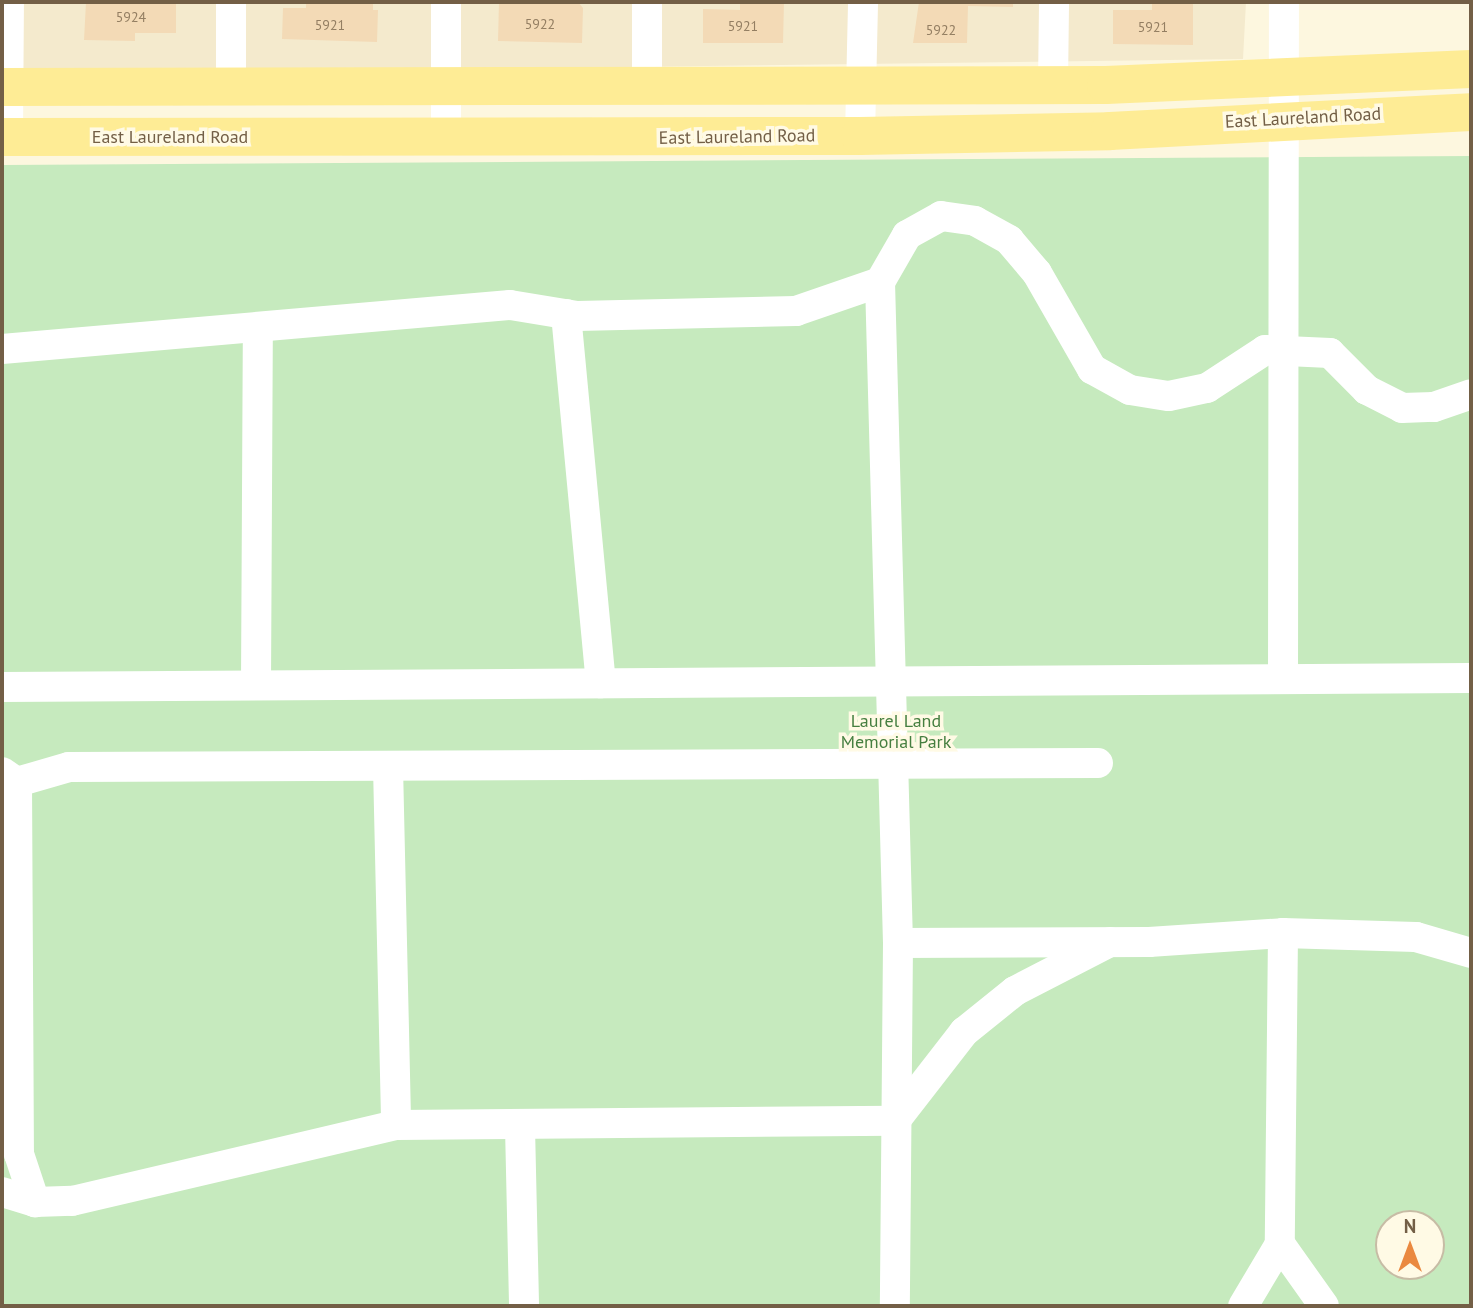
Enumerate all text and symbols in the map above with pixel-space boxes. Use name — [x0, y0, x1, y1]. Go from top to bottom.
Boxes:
house number: 5924 — [116, 9, 146, 25]
house number: 5922 — [525, 16, 555, 32]
house number: 5921 — [315, 17, 345, 33]
house number: 5921 — [728, 18, 758, 34]
house number: 5921 — [1138, 19, 1168, 35]
house number: 5922 — [926, 22, 956, 38]
street label: East Laureland Road — [1224, 103, 1382, 133]
street label: East Laureland Road — [659, 125, 815, 149]
street label: East Laureland Road — [92, 126, 248, 148]
park label: Laurel Land Memorial Park — [841, 711, 951, 754]
north arrow — [1375, 1210, 1445, 1280]
text: N — [1404, 1214, 1416, 1238]

